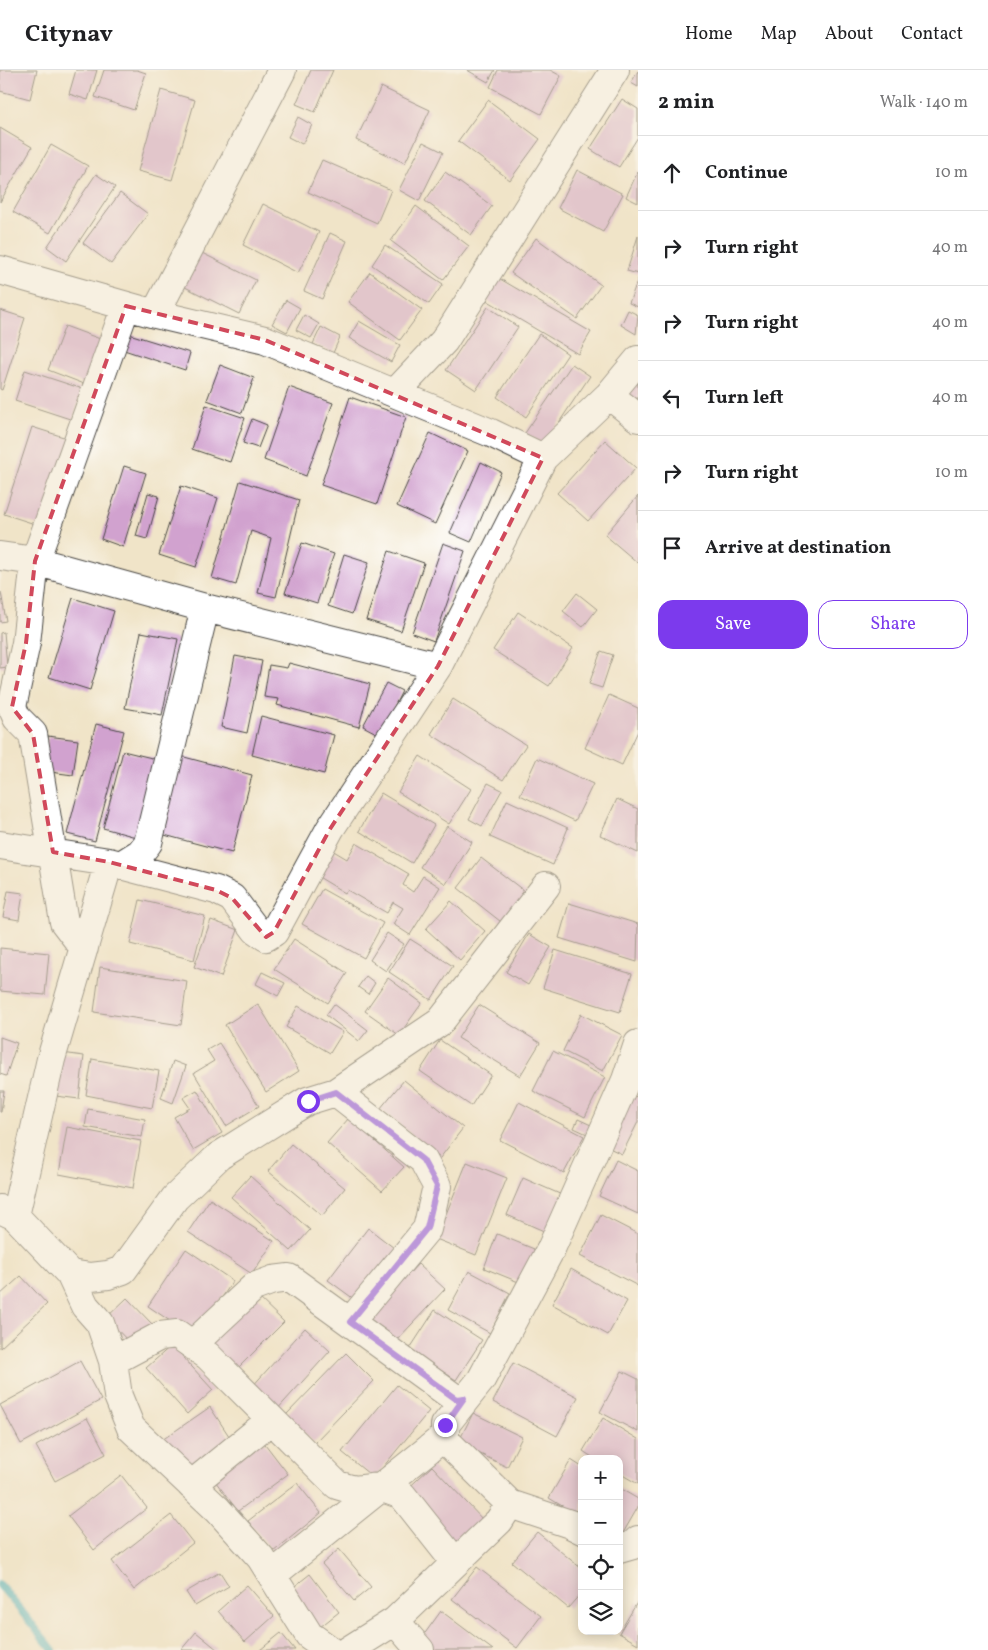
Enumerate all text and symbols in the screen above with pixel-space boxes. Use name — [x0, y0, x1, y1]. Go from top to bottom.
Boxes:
text: Citynav — [25, 18, 113, 52]
text: Home — [685, 22, 733, 47]
text: Map — [761, 22, 797, 47]
text: About — [825, 22, 873, 47]
text: Contact — [901, 22, 963, 47]
text: 2 min — [658, 88, 715, 117]
text: Walk · 140 m — [880, 92, 968, 114]
icon: ahead — [658, 159, 686, 187]
text: Continue — [705, 160, 788, 186]
text: 10 m — [935, 162, 968, 184]
icon: right — [658, 234, 686, 262]
text: Turn right — [705, 235, 798, 261]
text: 40 m — [932, 237, 968, 259]
icon: right — [658, 309, 686, 337]
text: Turn right — [705, 310, 798, 336]
text: 40 m — [932, 312, 968, 334]
icon: left — [658, 384, 686, 412]
text: Turn left — [705, 385, 784, 411]
text: 40 m — [932, 387, 968, 409]
icon: right — [658, 459, 686, 487]
text: Turn right — [705, 460, 798, 486]
text: 10 m — [935, 462, 968, 484]
icon: arrive — [658, 534, 686, 562]
text: Arrive at destination — [705, 535, 891, 561]
button: Save — [658, 600, 808, 649]
button: Share — [818, 600, 968, 649]
route start — [297, 1090, 320, 1113]
route end — [434, 1414, 457, 1437]
map controls — [578, 1455, 623, 1635]
button: + — [578, 1455, 623, 1500]
button: − — [578, 1500, 623, 1545]
button: locate — [578, 1545, 623, 1590]
button: layers — [578, 1590, 623, 1635]

